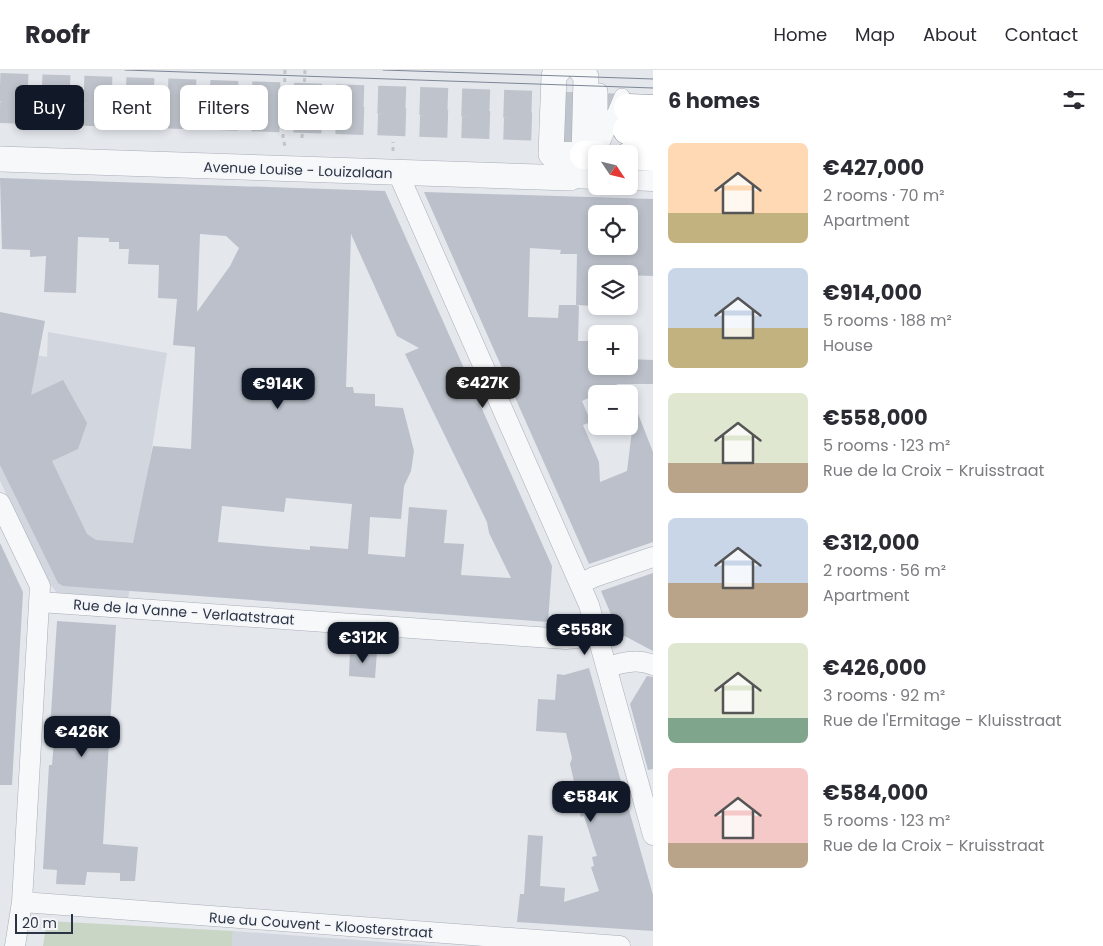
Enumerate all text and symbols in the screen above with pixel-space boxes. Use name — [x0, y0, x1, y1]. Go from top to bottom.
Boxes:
text: Roofr — [25, 18, 90, 51]
text: Home — [773, 22, 827, 47]
text: Map — [855, 22, 895, 47]
text: About — [923, 22, 977, 47]
text: Contact — [1005, 22, 1078, 47]
chip: Buy — [15, 85, 84, 130]
chip: Rent — [94, 85, 170, 130]
chip: Filters — [180, 85, 268, 130]
chip: New — [278, 85, 352, 130]
text: 6 homes — [668, 86, 760, 115]
icon: filters — [1060, 86, 1088, 114]
north arrow — [588, 145, 638, 195]
map controls — [588, 145, 638, 435]
text: €427,000 — [823, 153, 924, 182]
street label: Avenue Louise - Louizalaan — [203, 157, 393, 183]
icon: home — [708, 163, 768, 223]
text: 2 rooms · 70 m² — [823, 184, 945, 207]
button: locate — [588, 205, 638, 255]
text: Apartment — [823, 209, 910, 232]
button: layers — [588, 265, 638, 315]
text: €914,000 — [823, 278, 922, 307]
icon: home — [708, 288, 768, 348]
text: 5 rooms · 188 m² — [823, 309, 952, 332]
button: + — [588, 325, 638, 375]
text: House — [823, 334, 873, 357]
pin: €427K — [448, 366, 518, 409]
pin: €914K — [243, 368, 313, 410]
text: €427K — [457, 371, 509, 394]
text: €914K — [253, 372, 303, 395]
button: − — [588, 385, 638, 435]
text: €558,000 — [823, 403, 928, 432]
icon: home — [708, 413, 768, 473]
text: 5 rooms · 123 m² — [823, 434, 950, 457]
text: Rue de la Croix - Kruisstraat — [823, 459, 1044, 482]
text: €312,000 — [823, 528, 919, 557]
icon: home — [708, 538, 768, 598]
text: 2 rooms · 56 m² — [823, 559, 946, 582]
text: Apartment — [823, 584, 910, 607]
street label: Rue de la Vanne - Verlaatstraat — [73, 594, 295, 630]
pin: €558K — [550, 614, 620, 656]
text: €558K — [557, 618, 613, 641]
pin: €312K — [328, 622, 398, 664]
text: €312K — [339, 626, 387, 649]
text: €426,000 — [823, 653, 926, 682]
icon: home — [708, 663, 768, 723]
text: 3 rooms · 92 m² — [823, 684, 945, 707]
text: Rue de l'Ermitage - Kluisstraat — [823, 709, 1062, 732]
pin: €426K — [47, 716, 117, 758]
text: €426K — [55, 720, 109, 743]
text: €584,000 — [823, 778, 928, 807]
pin: €584K — [556, 780, 626, 823]
text: €584K — [563, 785, 619, 808]
icon: home — [708, 788, 768, 848]
text: 5 rooms · 123 m² — [823, 809, 950, 832]
text: Rue de la Croix - Kruisstraat — [823, 834, 1044, 857]
street label: Rue du Couvent - Kloosterstraat — [208, 907, 434, 943]
scale bar — [15, 911, 72, 934]
text: 20 m — [22, 913, 57, 933]

